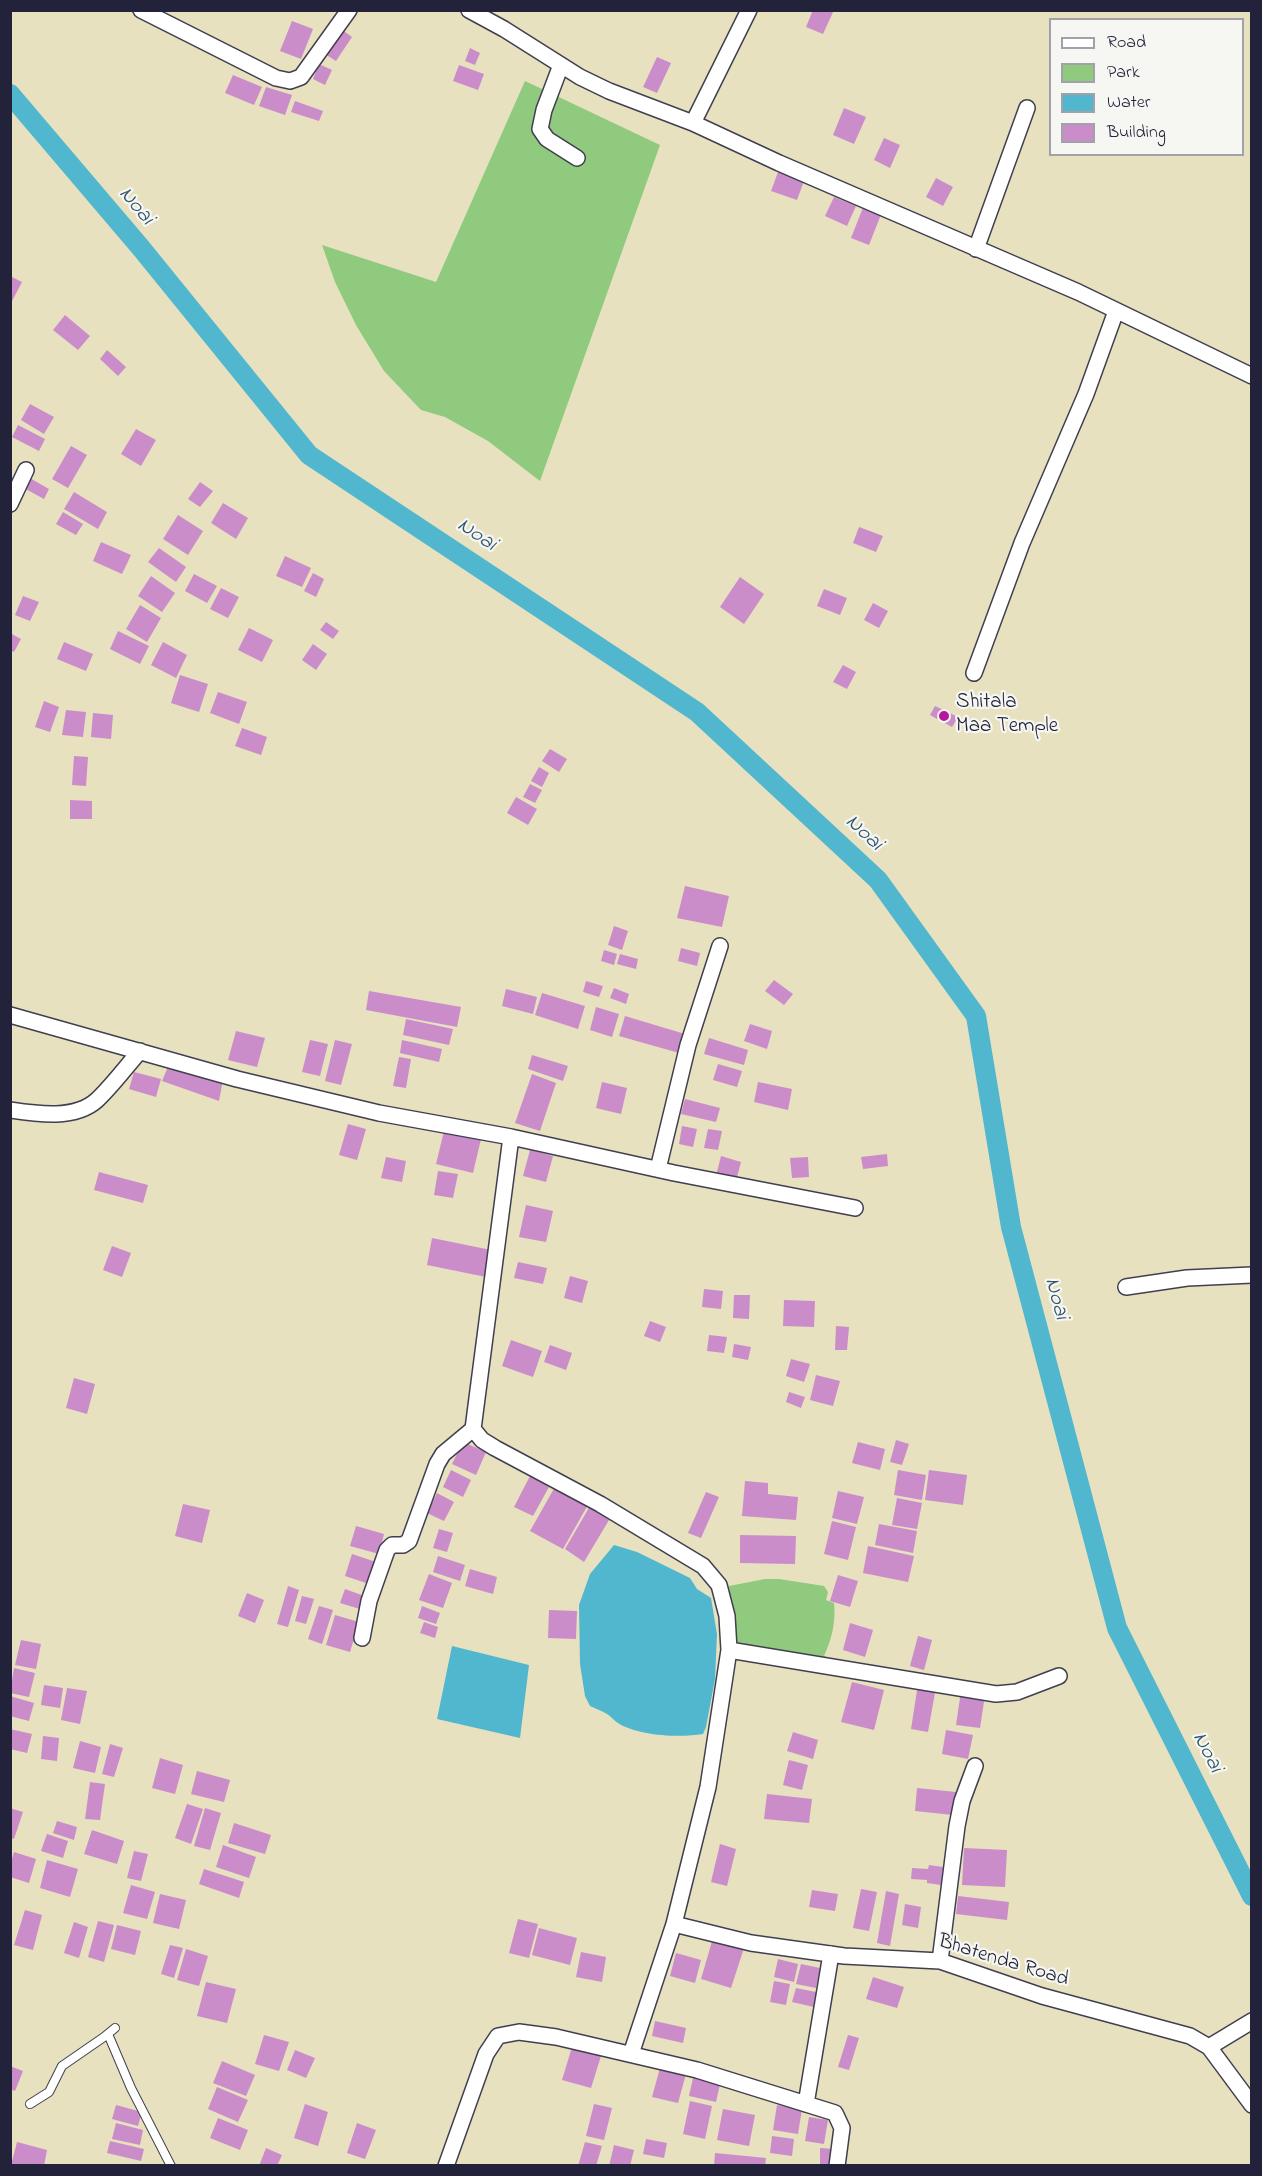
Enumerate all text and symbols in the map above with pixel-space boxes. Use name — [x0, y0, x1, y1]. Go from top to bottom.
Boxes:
legend — [1049, 18, 1244, 156]
text: Road — [1107, 30, 1146, 56]
text: Park — [1107, 60, 1140, 86]
text: Water — [1107, 90, 1150, 116]
text: Building — [1107, 120, 1166, 146]
water label: Noai — [111, 182, 159, 232]
water label: Noai — [451, 513, 501, 559]
place label: Shitala Maa Temple — [956, 691, 1058, 741]
marker: Shitala Maa Temple — [937, 709, 951, 723]
water label: Noai — [839, 810, 887, 858]
water label: Noai — [1037, 1275, 1073, 1323]
water label: Noai — [1185, 1728, 1227, 1778]
street label: Bhatenda Road — [935, 1930, 1071, 1994]

